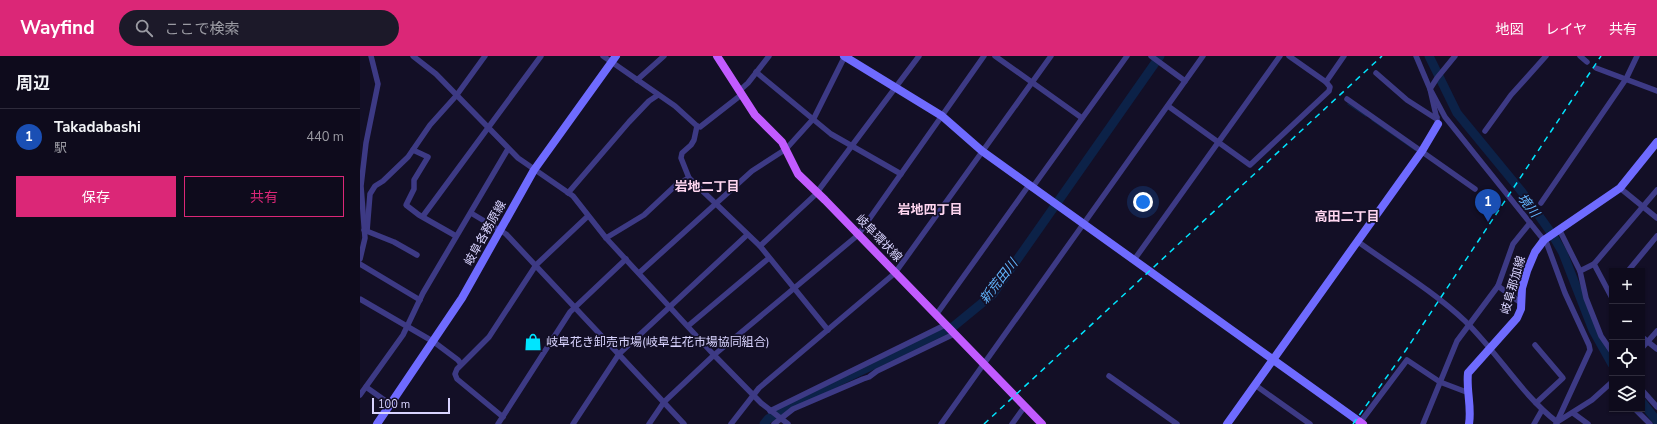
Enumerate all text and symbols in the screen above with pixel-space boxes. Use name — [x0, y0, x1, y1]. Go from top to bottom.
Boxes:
search box — [119, 10, 399, 46]
text: Wayfind — [20, 15, 95, 41]
icon: search — [133, 17, 155, 39]
text: ここで検索 — [165, 19, 240, 39]
text: 地図 — [1495, 20, 1523, 39]
text: レイヤ — [1545, 20, 1587, 39]
text: 共有 — [1609, 20, 1637, 39]
text: 周辺 — [16, 72, 50, 95]
text: Takadabashi — [54, 117, 141, 137]
text: 1 — [25, 128, 33, 146]
text: 440 m — [306, 128, 344, 146]
text: 駅 — [54, 139, 67, 157]
button: 保存 — [16, 176, 176, 217]
button: 共有 — [184, 176, 344, 217]
district label: 岩地二丁目 — [674, 178, 740, 196]
pin: 1 — [1475, 189, 1501, 222]
water label: 境川 — [1513, 190, 1545, 223]
your location — [1133, 192, 1153, 212]
street label: 岐阜各務原線 — [461, 198, 509, 268]
district label: 岩地四丁目 — [897, 201, 963, 219]
district label: 高田二丁目 — [1314, 208, 1380, 226]
street label: 岐阜環状線 — [852, 211, 906, 265]
water label: 新荒田川 — [976, 254, 1023, 308]
street label: 岐阜那加線 — [1497, 254, 1529, 316]
map controls — [1609, 268, 1645, 412]
button: + — [1609, 268, 1645, 304]
button: − — [1609, 304, 1645, 340]
shop icon: 岐阜花き卸売市場(岐阜生花市場協同組合) — [523, 332, 543, 352]
place label: 岐阜花き卸売市場(岐阜生花市場協同組合) — [546, 334, 770, 350]
button: locate — [1609, 340, 1645, 376]
button: layers — [1609, 376, 1645, 412]
scale bar — [372, 396, 450, 415]
text: 100 m — [378, 397, 410, 412]

